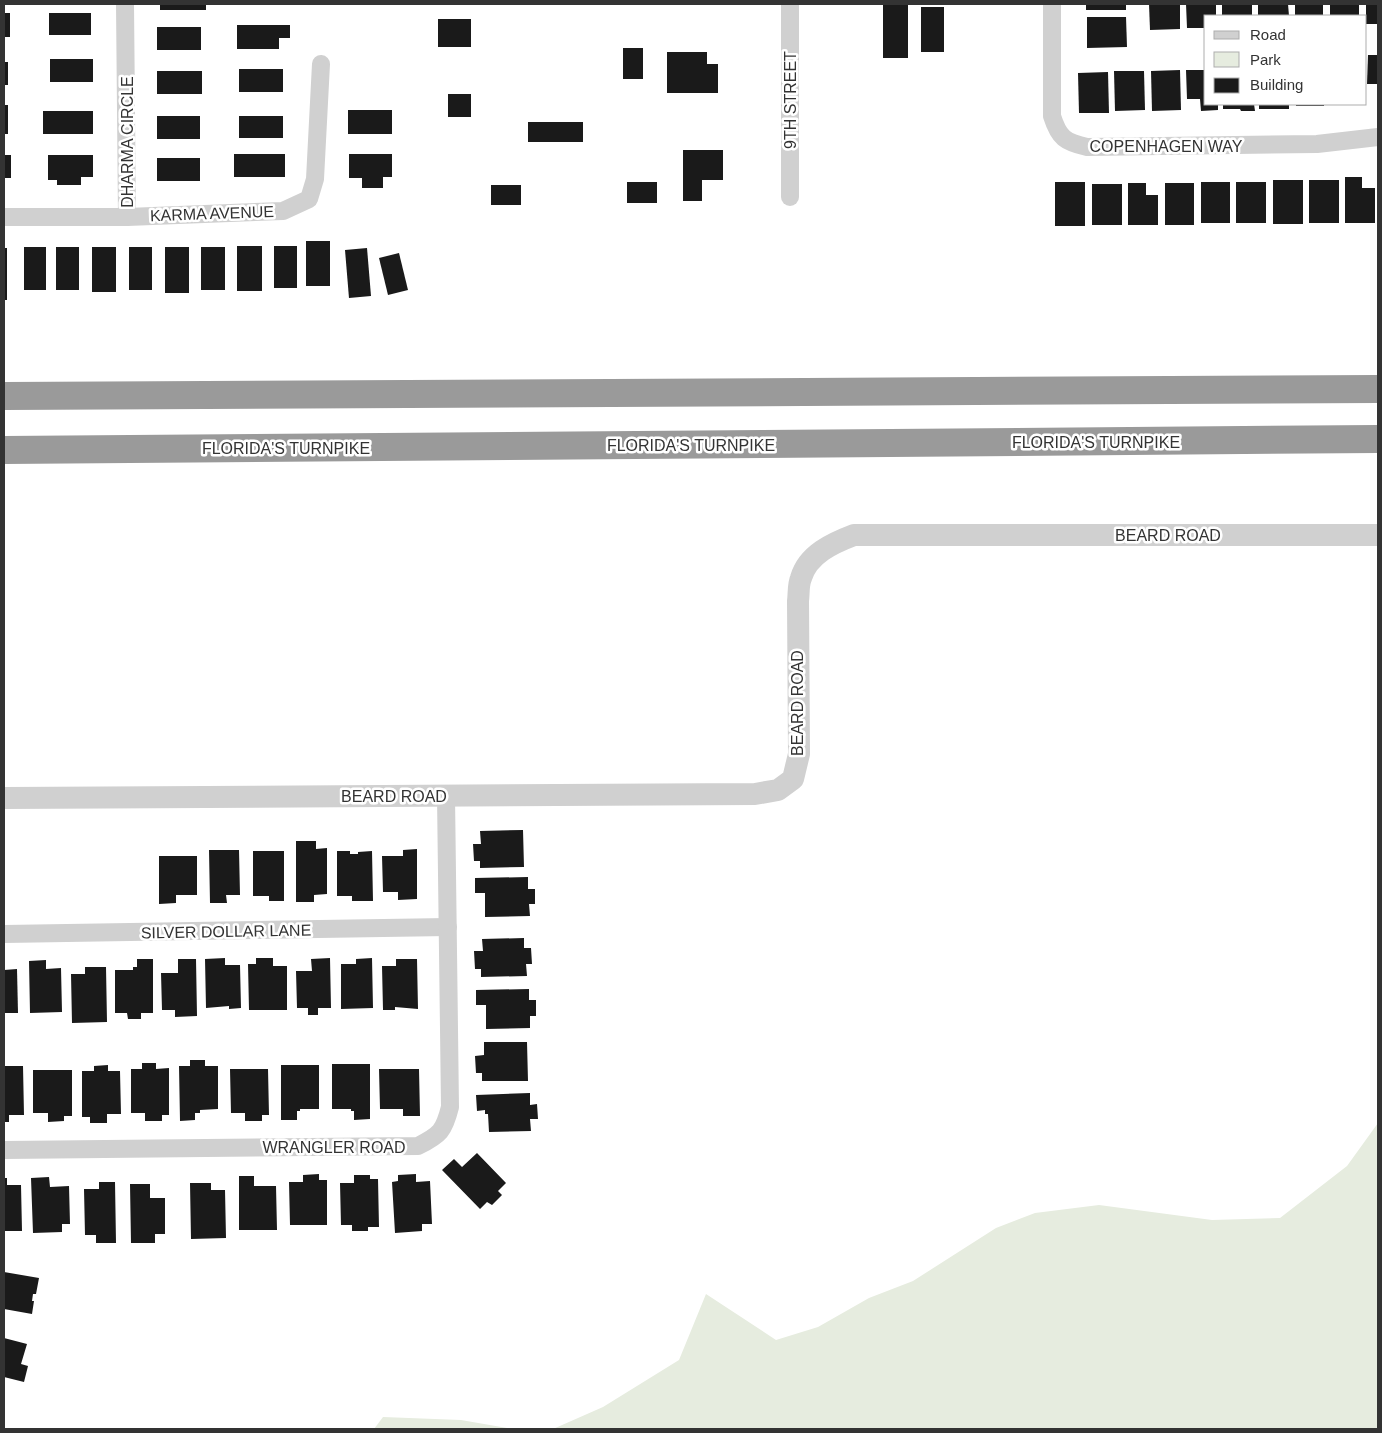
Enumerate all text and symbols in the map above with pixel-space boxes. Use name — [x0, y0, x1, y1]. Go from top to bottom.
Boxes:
legend — [1204, 15, 1367, 105]
text: Road — [1250, 26, 1286, 43]
street label: 9TH STREET — [782, 51, 799, 149]
text: Park — [1250, 51, 1281, 68]
street label: DHARMA CIRCLE — [119, 76, 136, 208]
text: Building — [1250, 76, 1303, 93]
street label: COPENHAGEN WAY — [1090, 138, 1243, 155]
street label: KARMA AVENUE — [150, 203, 274, 224]
street label: FLORIDA'S TURNPIKE — [1012, 434, 1180, 451]
street label: FLORIDA'S TURNPIKE — [607, 437, 775, 454]
street label: FLORIDA'S TURNPIKE — [202, 440, 370, 457]
street label: BEARD ROAD — [1115, 527, 1221, 544]
street label: BEARD ROAD — [789, 650, 806, 756]
street label: BEARD ROAD — [341, 788, 447, 805]
street label: SILVER DOLLAR LANE — [141, 922, 311, 941]
street label: WRANGLER ROAD — [262, 1139, 406, 1156]

